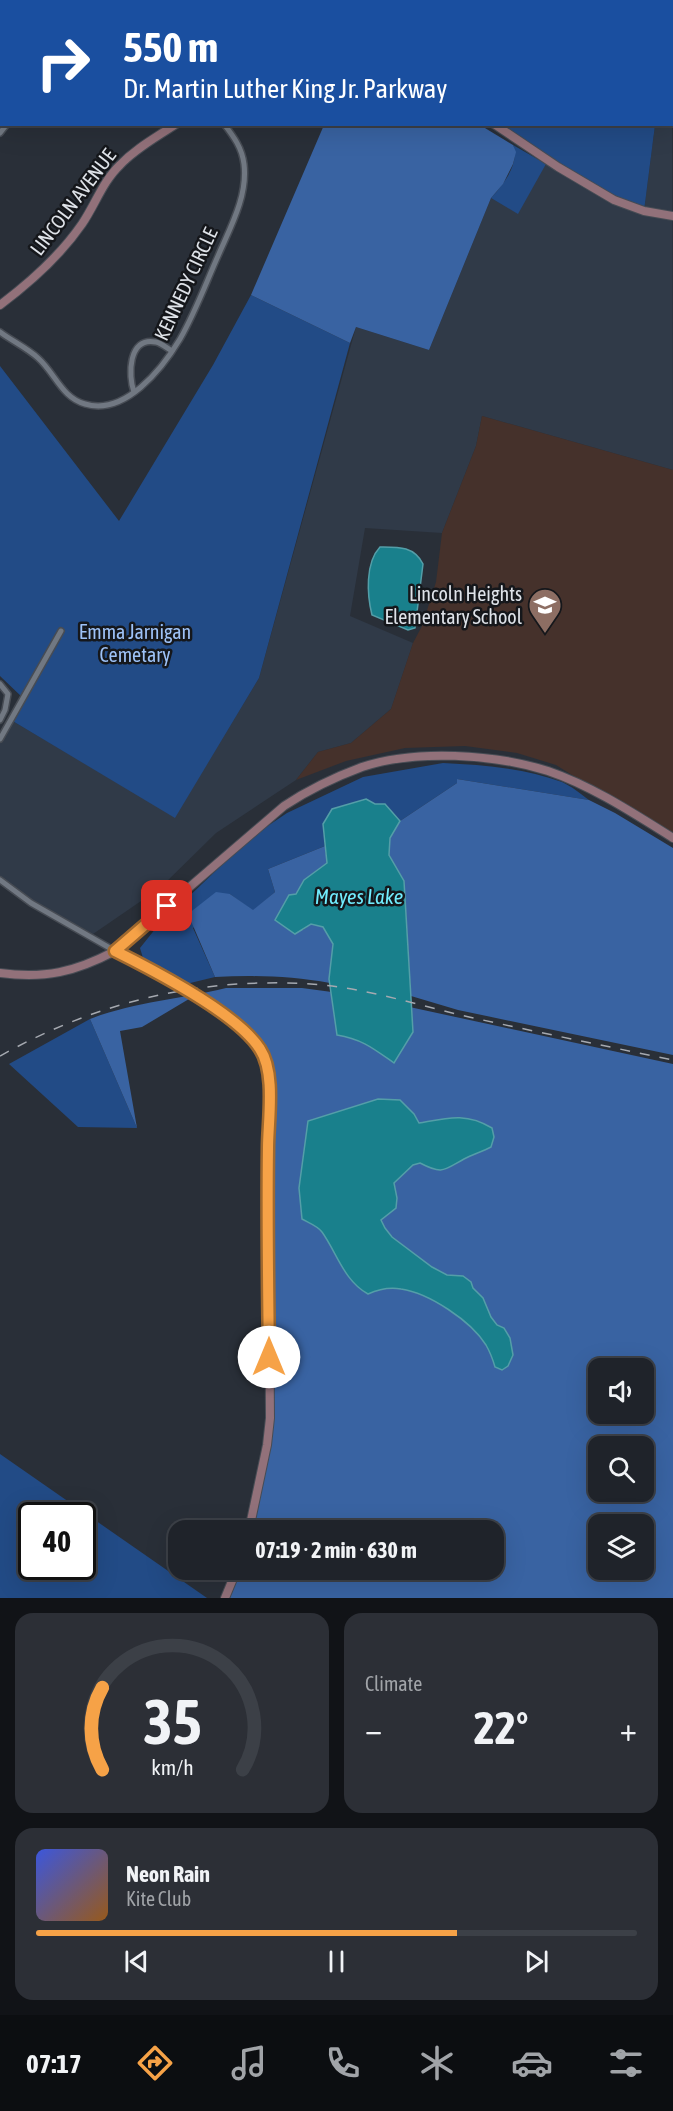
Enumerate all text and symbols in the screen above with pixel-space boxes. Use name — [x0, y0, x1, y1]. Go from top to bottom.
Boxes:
text: 550 m — [123, 23, 218, 71]
icon: right — [24, 24, 102, 102]
text: Dr. Martin Luther King Jr. Parkway — [123, 73, 447, 104]
street label: LINCOLN AVENUE — [25, 144, 120, 259]
street label: KENNEDY CIRCLE — [149, 223, 222, 344]
place label: Lincoln Heights Elementary School — [385, 582, 523, 628]
school or university icon: Lincoln Heights Elementary School — [527, 587, 563, 634]
park label: Emma Jarnigan Cemetary — [79, 620, 191, 666]
pin — [141, 880, 192, 931]
water label: Mayes Lake — [315, 884, 403, 908]
icon: arrive — [150, 889, 183, 922]
position arrow — [237, 1325, 301, 1389]
map controls — [588, 1358, 654, 1580]
button: sound — [588, 1358, 654, 1424]
button: search — [588, 1436, 654, 1502]
speed limit sign: 40 — [18, 1502, 96, 1580]
button: layers — [588, 1514, 654, 1580]
text: 07:19 · 2 min · 630 m — [255, 1537, 417, 1563]
text: Climate — [365, 1672, 422, 1695]
text: 35 — [143, 1686, 201, 1757]
text: 22° — [474, 1702, 528, 1754]
text: − — [365, 1710, 382, 1748]
text: + — [620, 1710, 637, 1748]
text: km/h — [151, 1755, 193, 1780]
text: Neon Rain — [126, 1861, 210, 1887]
text: Kite Club — [126, 1887, 191, 1910]
icon: previous — [120, 1945, 153, 1978]
icon: pause — [320, 1945, 353, 1978]
icon: next — [520, 1945, 553, 1978]
icon: directions — [134, 2042, 176, 2084]
icon: music — [228, 2042, 270, 2084]
icon: phone — [322, 2042, 364, 2084]
icon: climate — [416, 2042, 458, 2084]
icon: car — [511, 2042, 553, 2084]
icon: filters — [605, 2042, 647, 2084]
text: 07:17 — [26, 2048, 82, 2079]

